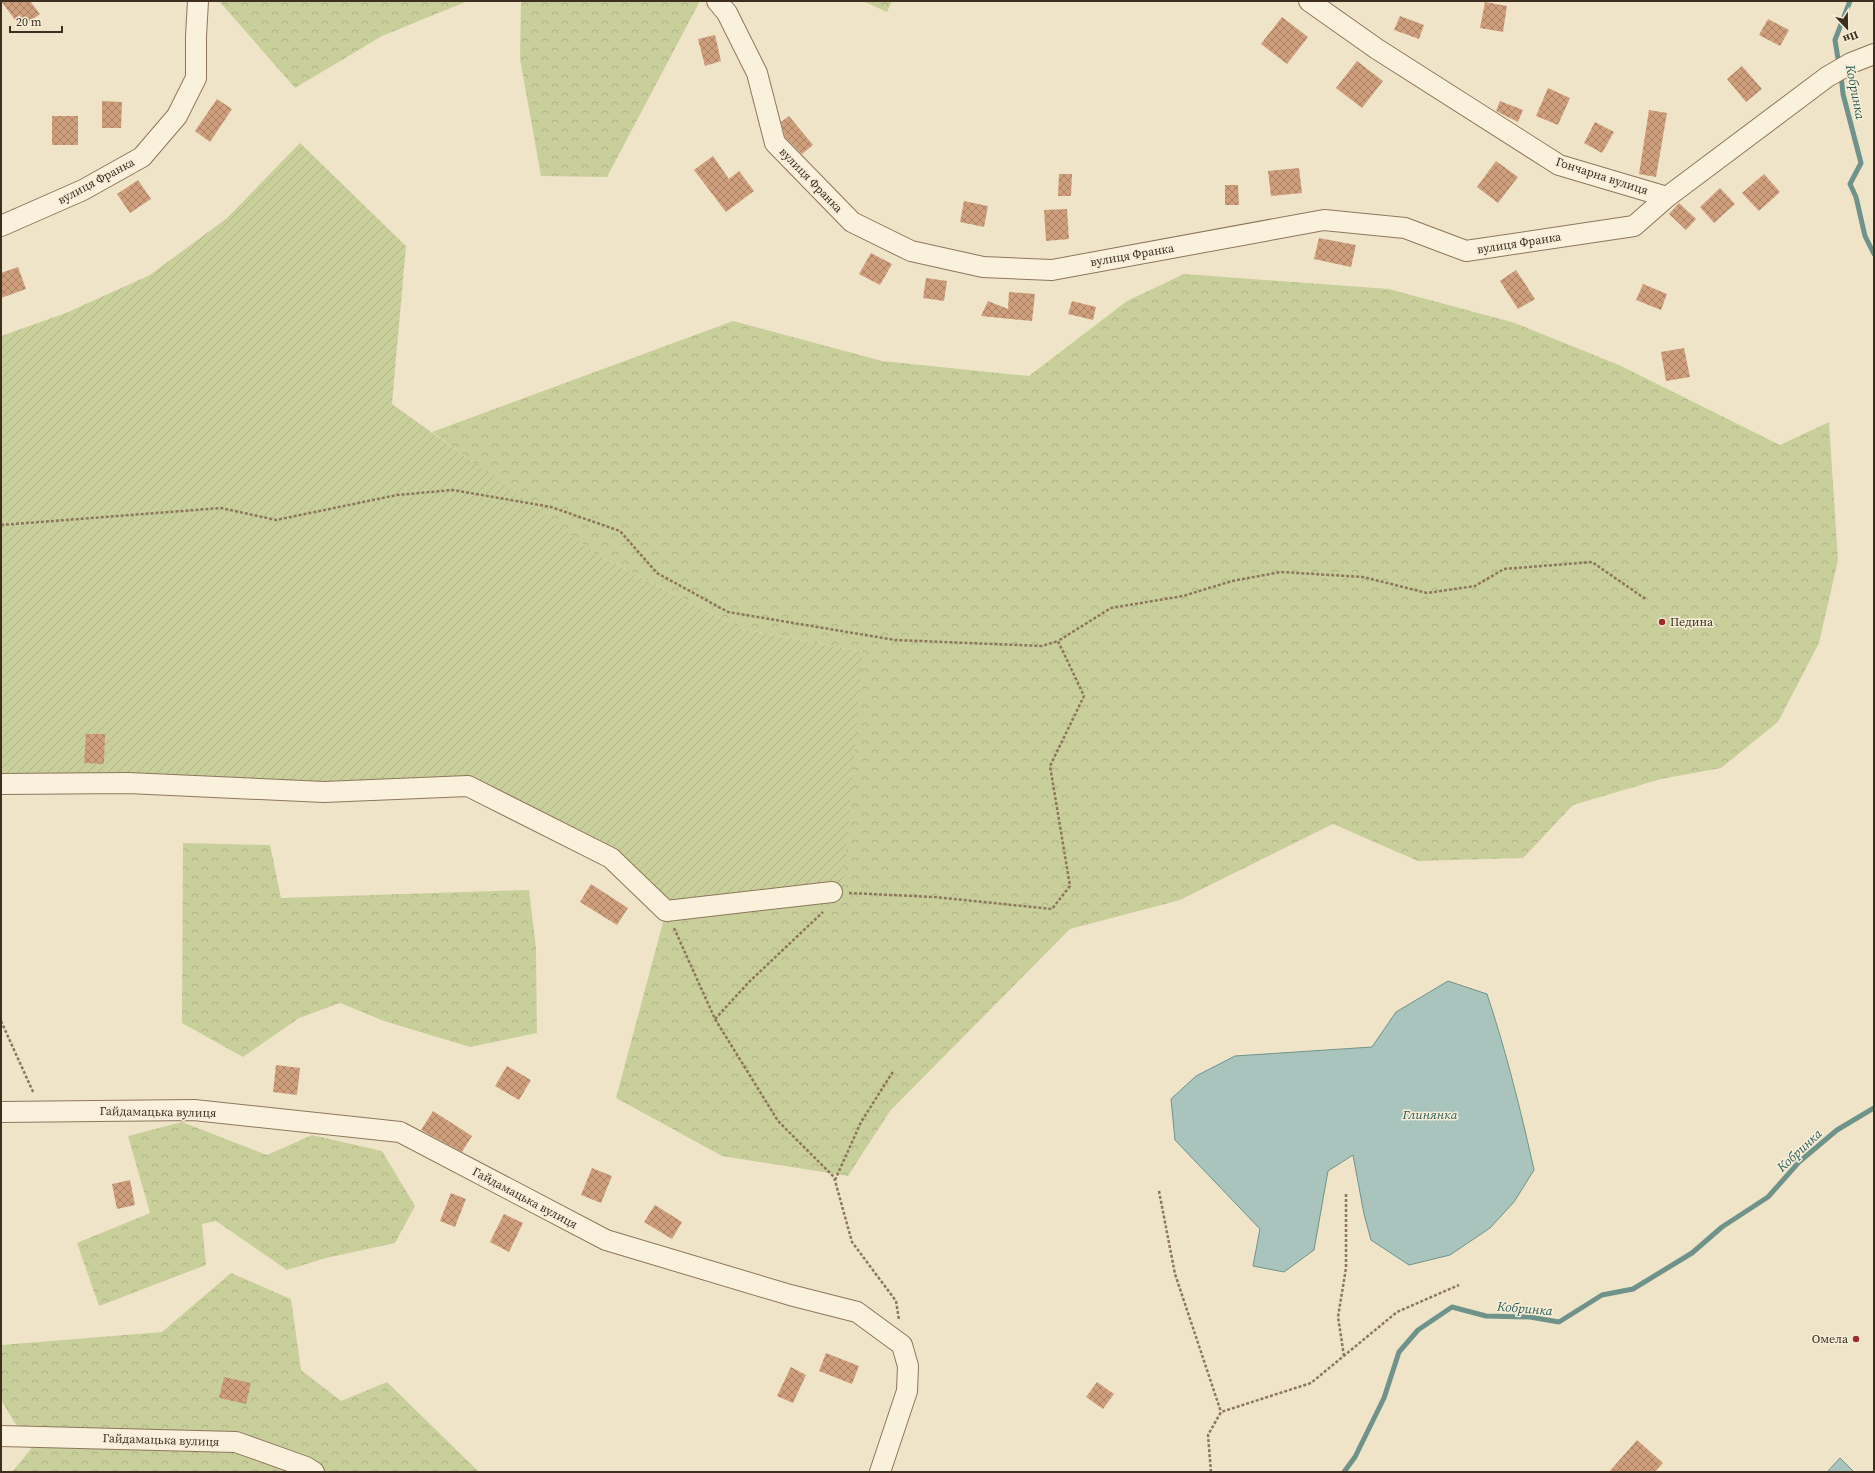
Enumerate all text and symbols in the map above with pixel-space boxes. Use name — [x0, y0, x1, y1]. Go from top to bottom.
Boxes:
scale bar — [10, 8, 62, 34]
north arrow — [1827, 8, 1867, 48]
text: 20 m — [16, 14, 42, 30]
text: Пн — [1841, 27, 1861, 47]
water label: Кобринка — [1842, 62, 1869, 121]
street label: вулиця Франка — [776, 144, 847, 217]
street label: вулиця Франка — [55, 154, 138, 208]
street label: Гончарна вулиця — [1554, 154, 1650, 198]
street label: вулиця Франка — [1476, 228, 1563, 258]
street label: вулиця Франка — [1089, 240, 1176, 270]
place label: Педина — [1670, 614, 1714, 630]
marker: Педина — [1657, 617, 1667, 627]
street label: Гайдамацька вулиця — [99, 1103, 217, 1121]
water label: Глинянка — [1402, 1106, 1458, 1123]
water label: Кобринка — [1772, 1125, 1826, 1176]
street label: Гайдамацька вулиця — [470, 1164, 580, 1232]
water label: Кобринка — [1496, 1298, 1554, 1319]
place label: Омела — [1812, 1331, 1849, 1347]
marker: Омела — [1851, 1334, 1861, 1344]
street label: Гайдамацька вулиця — [102, 1430, 220, 1450]

